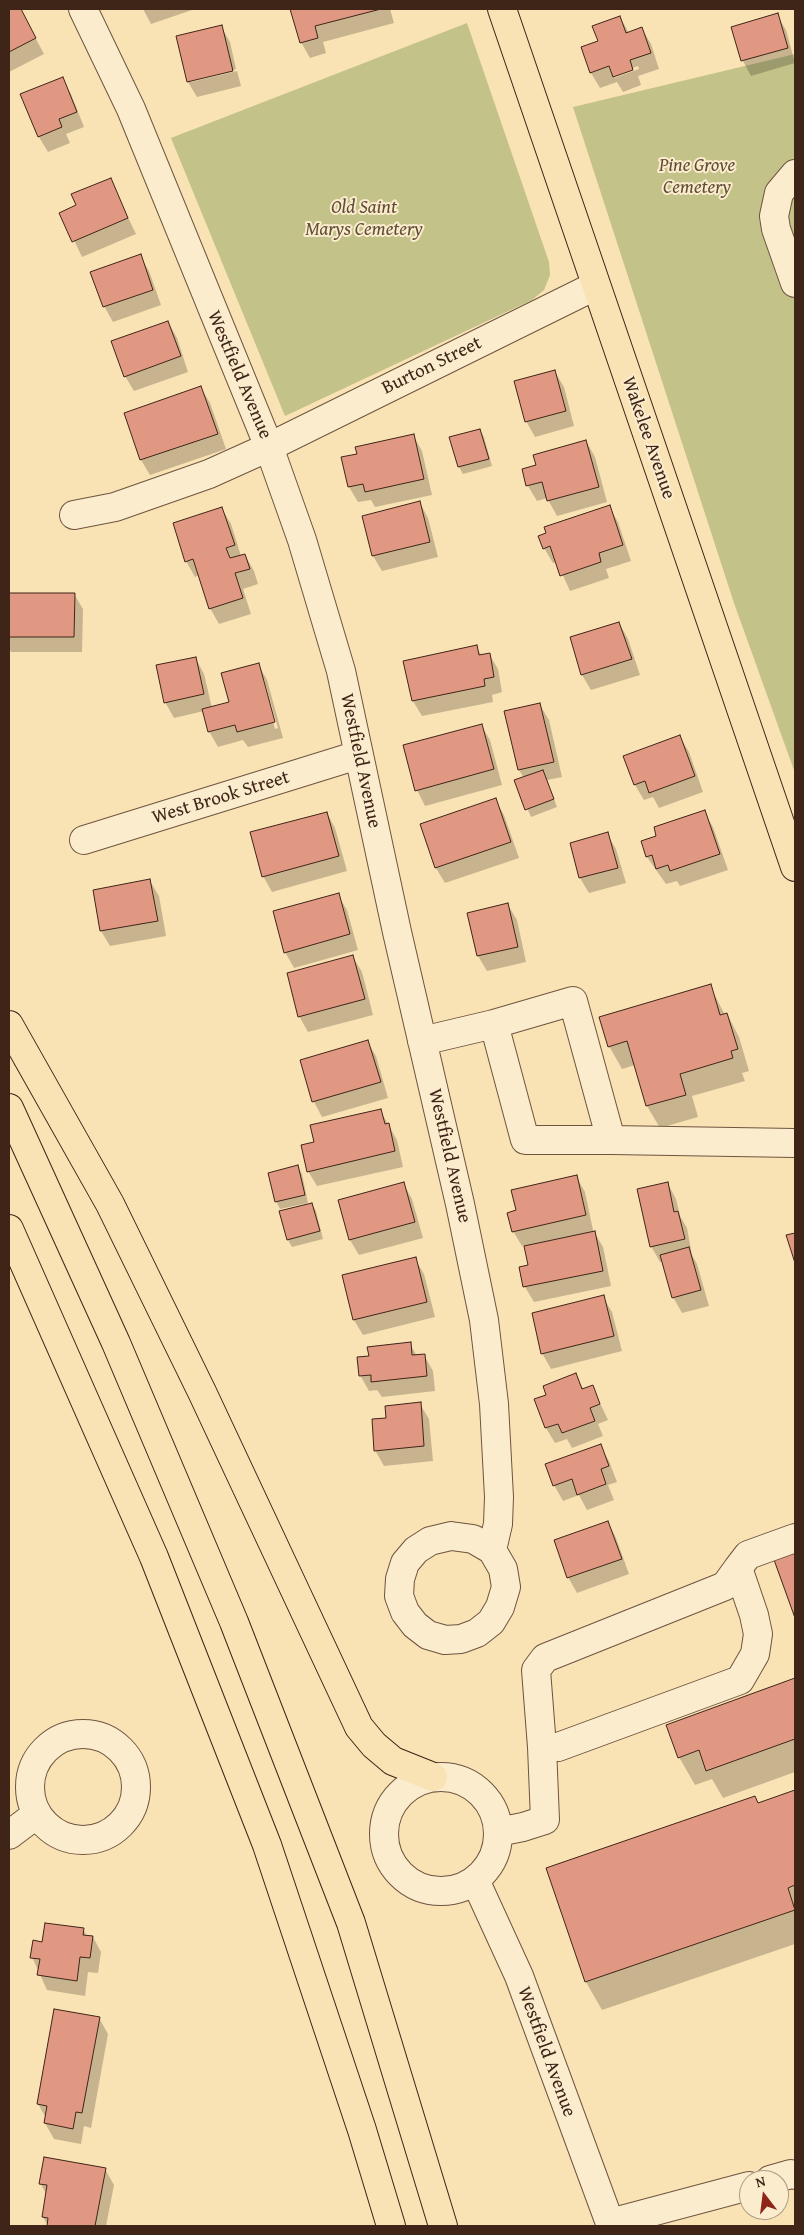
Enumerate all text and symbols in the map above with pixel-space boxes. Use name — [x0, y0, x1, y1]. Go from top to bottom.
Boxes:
park label: Pine Grove Cemetery — [659, 155, 735, 199]
park label: Old Saint Marys Cemetery — [305, 197, 423, 241]
street label: Westfield Avenue — [202, 308, 276, 442]
street label: Burton Street — [378, 332, 486, 400]
street label: Wakelee Avenue — [616, 374, 680, 502]
street label: Westfield Avenue — [335, 692, 385, 830]
street label: West Brook Street — [150, 766, 292, 830]
street label: Westfield Avenue — [422, 1087, 476, 1225]
street label: Westfield Avenue — [512, 1984, 580, 2120]
north arrow — [739, 2170, 789, 2220]
text: N — [753, 2171, 767, 2192]

